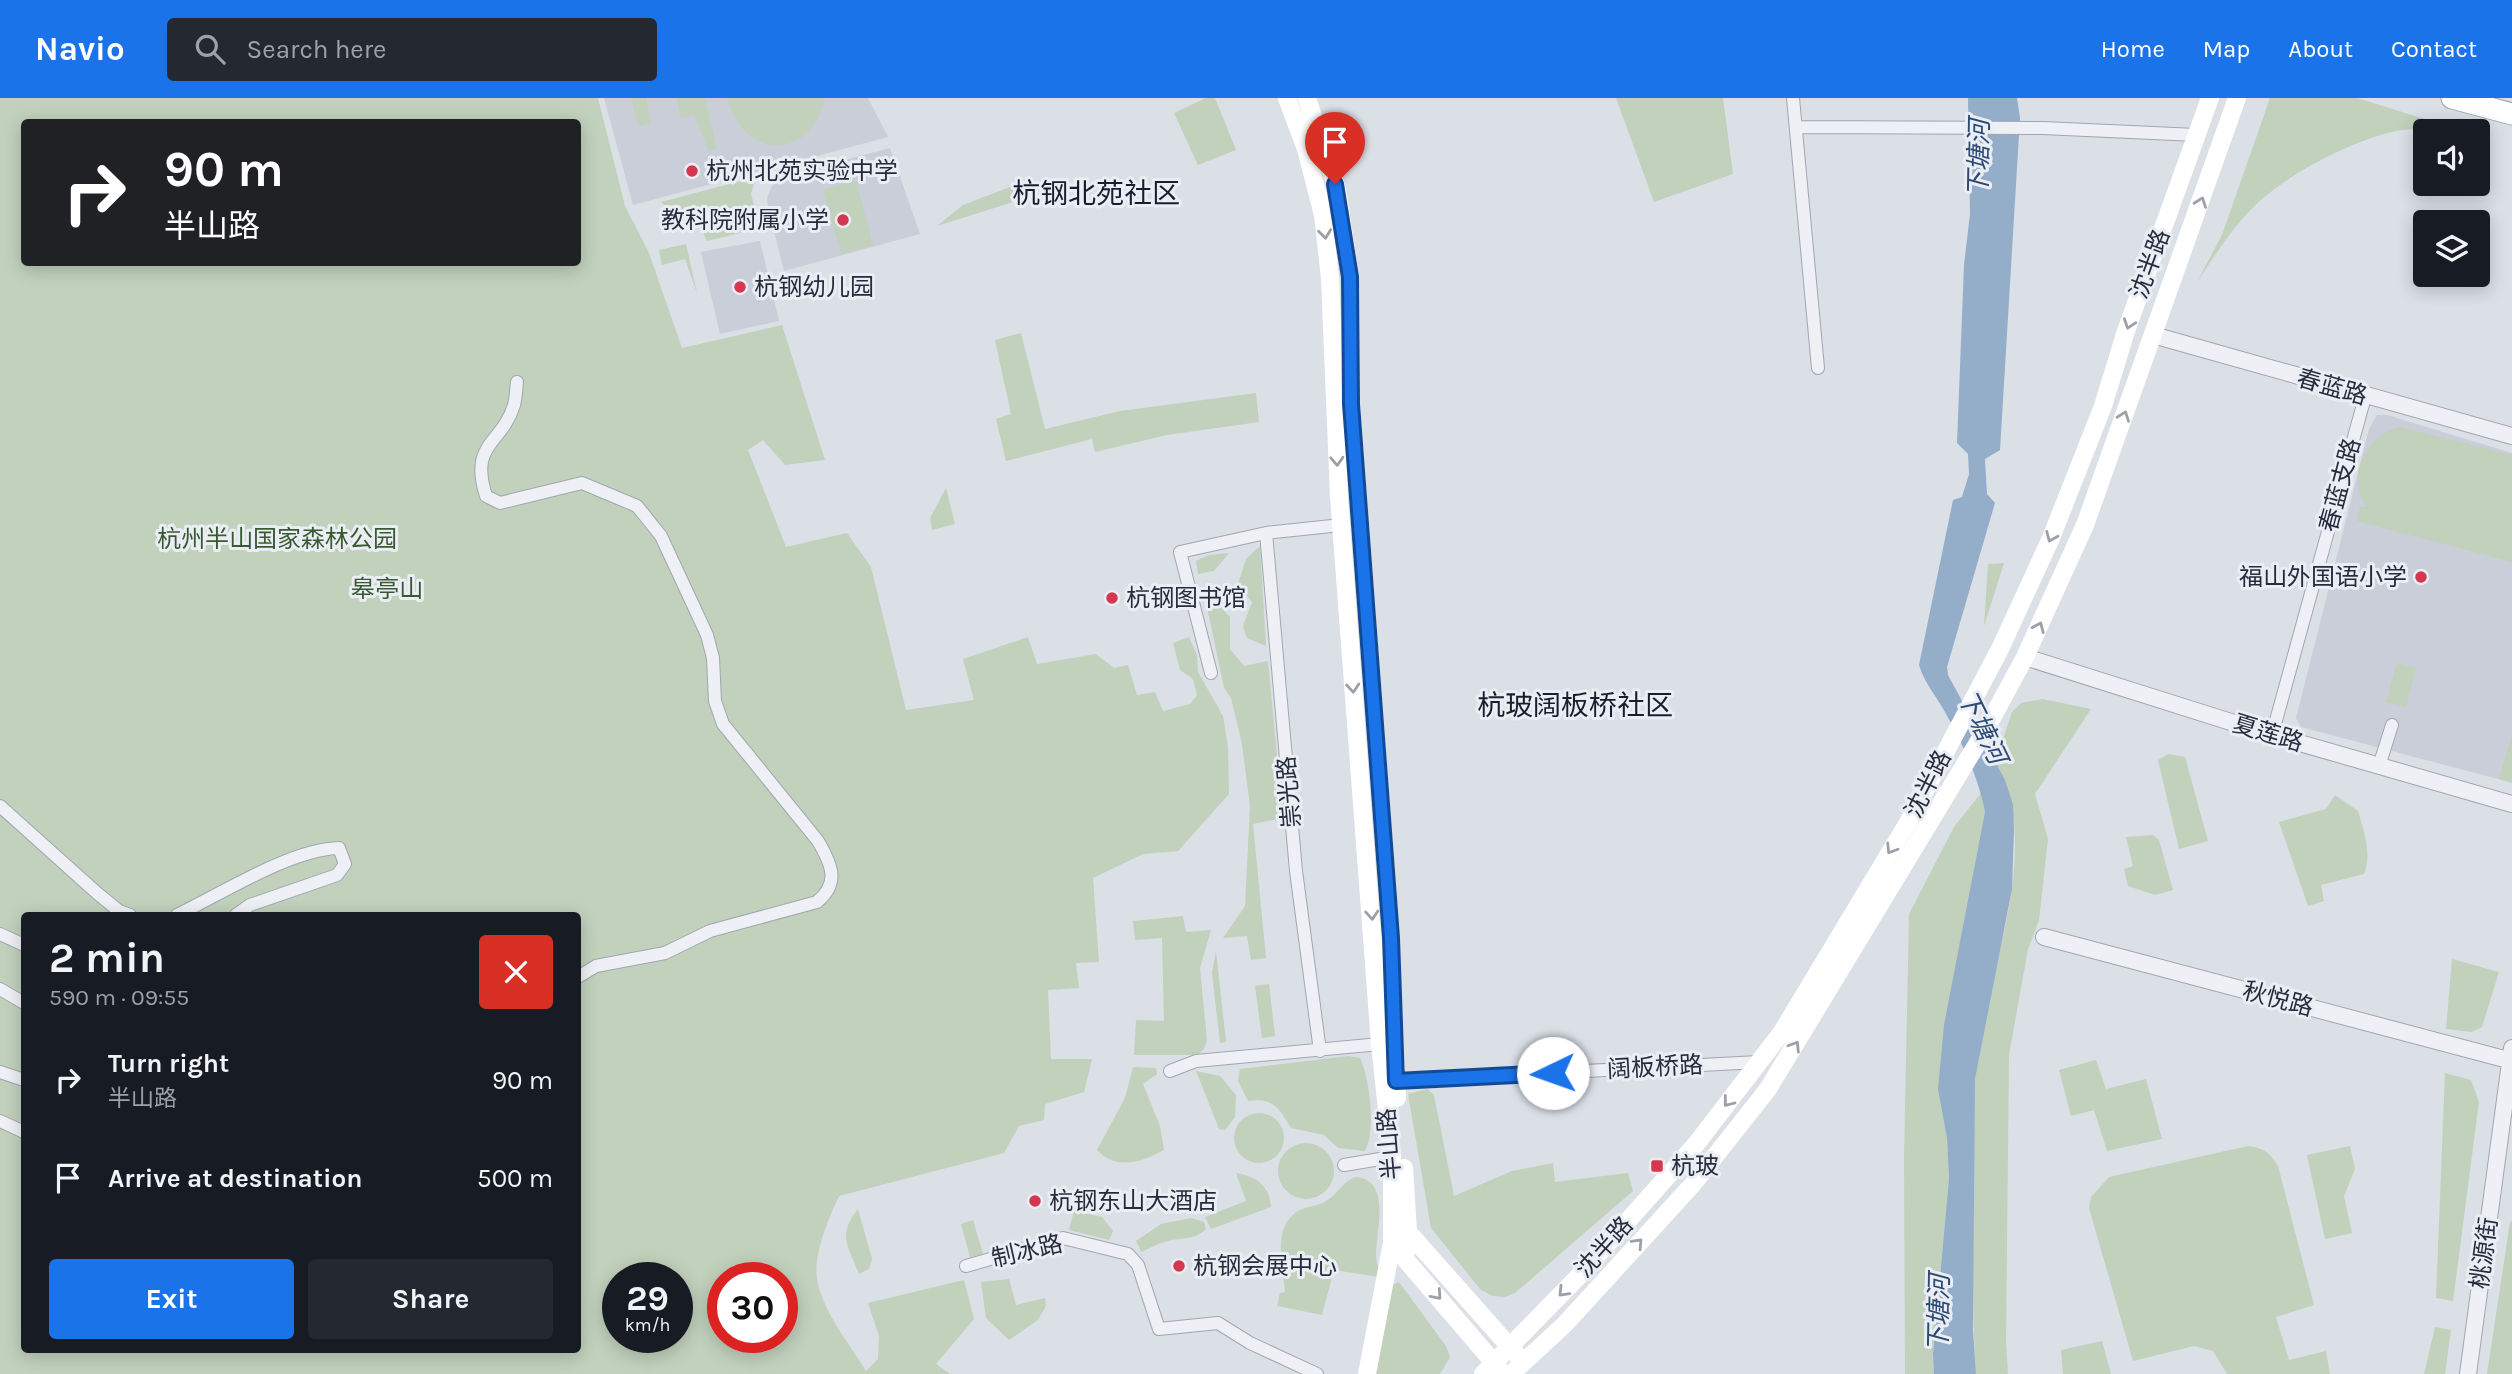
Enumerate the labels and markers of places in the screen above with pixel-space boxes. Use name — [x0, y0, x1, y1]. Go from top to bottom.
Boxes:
pin — [1305, 112, 1365, 184]
place label: 杭州北苑实验中学 — [706, 157, 898, 185]
marker: 杭州北苑实验中学 — [684, 163, 700, 179]
place label: 教科院附属小学 — [661, 206, 829, 234]
marker: 教科院附属小学 — [835, 212, 851, 228]
place label: 杭钢幼儿园 — [754, 273, 874, 301]
marker: 杭钢幼儿园 — [732, 279, 748, 295]
place label: 福山外国语小学 — [2239, 563, 2407, 591]
marker: 福山外国语小学 — [2413, 569, 2429, 585]
place label: 杭钢图书馆 — [1126, 584, 1246, 612]
marker: 杭钢图书馆 — [1104, 590, 1120, 606]
place label: 杭玻 — [1671, 1152, 1719, 1180]
marker: 杭玻 — [1649, 1158, 1665, 1174]
place label: 杭钢东山大酒店 — [1049, 1187, 1217, 1215]
marker: 杭钢东山大酒店 — [1027, 1193, 1043, 1209]
place label: 杭钢会展中心 — [1193, 1252, 1337, 1280]
marker: 杭钢会展中心 — [1171, 1258, 1187, 1274]

